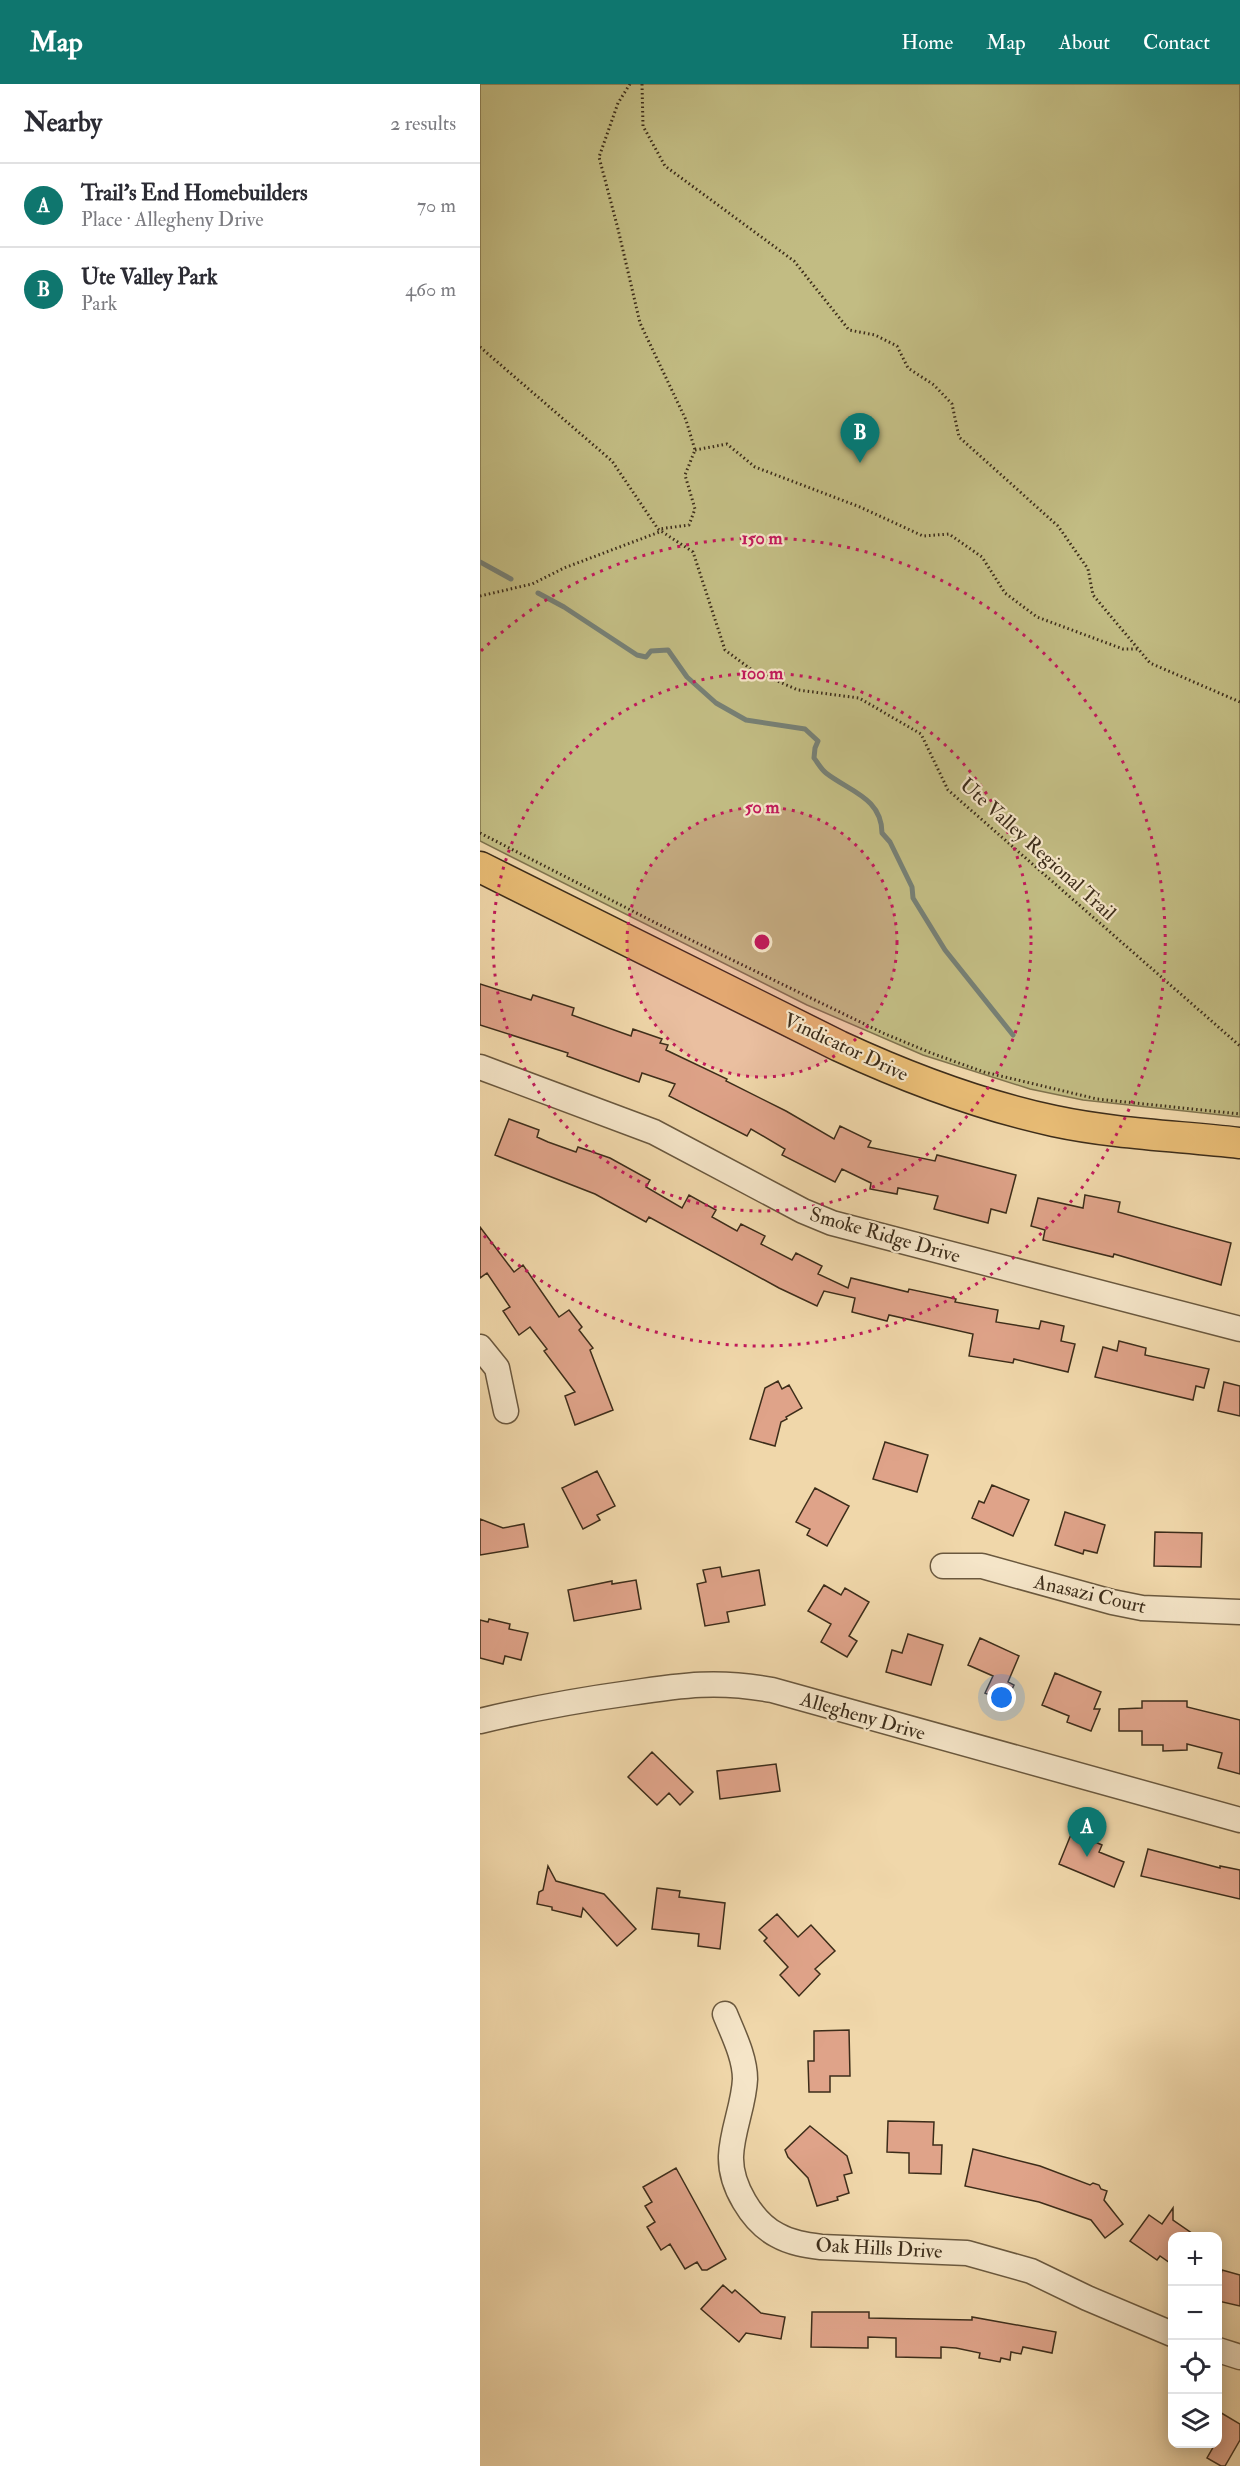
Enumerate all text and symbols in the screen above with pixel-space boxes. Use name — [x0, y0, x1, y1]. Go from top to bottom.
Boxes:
text: Map — [30, 25, 83, 60]
text: Home — [901, 29, 953, 56]
text: Map — [986, 29, 1026, 56]
text: About — [1059, 29, 1110, 56]
text: Contact — [1143, 29, 1210, 56]
text: Nearby — [24, 107, 102, 139]
text: 2 results — [390, 111, 456, 136]
text: Trail's End Homebuilders — [81, 179, 307, 207]
text: A — [37, 193, 50, 218]
text: 70 m — [417, 193, 456, 218]
text: Place · Allegheny Drive — [81, 207, 264, 232]
text: Ute Valley Park — [81, 263, 217, 291]
text: B — [37, 277, 50, 302]
text: 460 m — [405, 277, 456, 302]
text: Park — [81, 291, 117, 316]
pin: B — [840, 414, 880, 463]
text: 150 m — [741, 527, 784, 550]
text: 100 m — [741, 662, 784, 685]
street label: Ute Valley Regional Trail — [955, 772, 1121, 926]
text: 50 m — [745, 796, 780, 819]
centre of rings — [752, 932, 772, 952]
street label: Vindicator Drive — [780, 1007, 912, 1087]
street label: Smoke Ridge Drive — [807, 1202, 963, 1268]
street label: Anasazi Court — [1031, 1569, 1149, 1619]
your location — [987, 1683, 1016, 1712]
street label: Allegheny Drive — [797, 1686, 928, 1746]
pin: A — [1068, 1808, 1106, 1857]
street label: Oak Hills Drive — [815, 2232, 943, 2264]
map controls — [1168, 2232, 1222, 2448]
button: + — [1168, 2232, 1222, 2286]
button: − — [1168, 2286, 1222, 2340]
button: locate — [1168, 2340, 1222, 2394]
button: layers — [1168, 2394, 1222, 2448]

